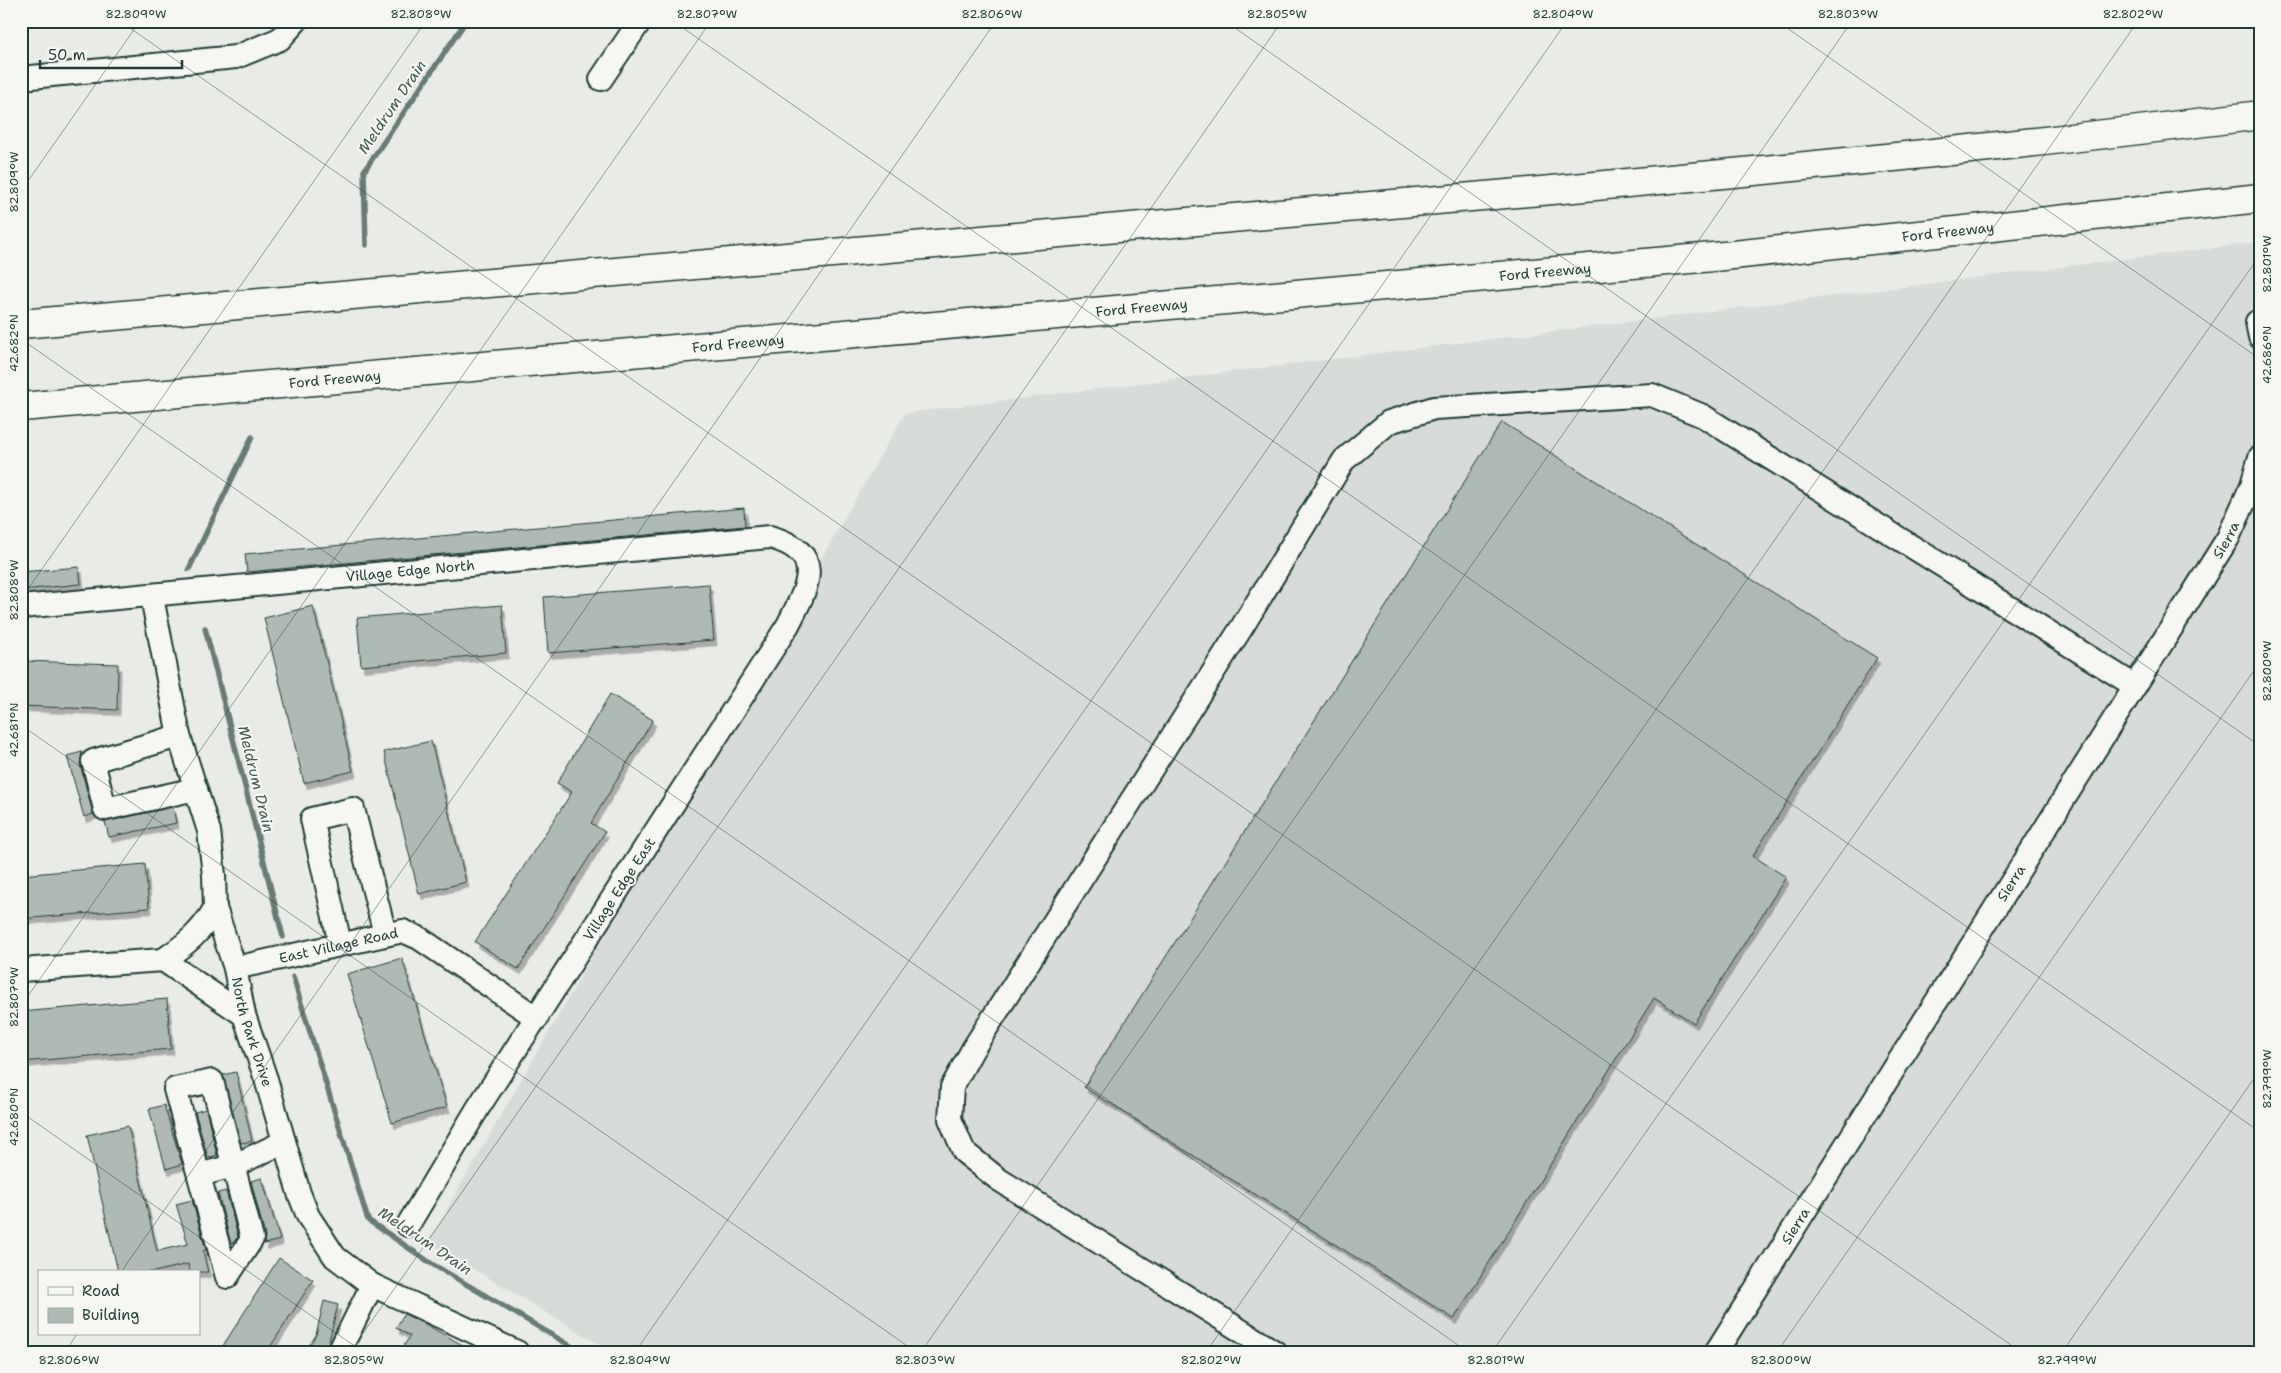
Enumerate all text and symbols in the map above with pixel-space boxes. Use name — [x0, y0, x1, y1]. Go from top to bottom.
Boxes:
text: 82.809°W — [106, 6, 166, 22]
text: 82.808°W — [390, 6, 452, 22]
text: 82.807°W — [677, 6, 737, 22]
text: 82.806°W — [962, 6, 1022, 22]
text: 82.805°W — [1247, 6, 1307, 22]
text: 82.804°W — [1533, 6, 1593, 22]
text: 82.803°W — [1818, 6, 1878, 22]
text: 82.802°W — [2103, 6, 2163, 22]
scale bar — [40, 38, 182, 70]
text: 50 m — [48, 45, 86, 65]
water label: Meldrum Drain — [353, 56, 431, 158]
text: 82.809°W — [6, 152, 22, 212]
street label: Ford Freeway — [1901, 218, 1995, 246]
text: 82.801°W — [2259, 235, 2275, 293]
street label: Ford Freeway — [1498, 259, 1592, 285]
street label: Ford Freeway — [1095, 295, 1188, 321]
text: 42.682°N — [6, 314, 22, 372]
text: 42.686°N — [2259, 326, 2275, 384]
street label: Ford Freeway — [691, 330, 785, 356]
street label: Ford Freeway — [288, 366, 382, 392]
street label: Sierra — [2208, 518, 2243, 562]
street label: Village Edge North — [345, 556, 476, 586]
text: 82.808°W — [6, 559, 22, 621]
text: 82.800°W — [2259, 640, 2275, 702]
text: 42.681°N — [6, 703, 22, 757]
water label: Meldrum Drain — [233, 724, 279, 834]
street label: Village Edge East — [579, 834, 659, 944]
street label: Sierra — [1993, 861, 2029, 905]
street label: East Village Road — [277, 923, 400, 967]
text: 82.807°W — [6, 967, 22, 1027]
street label: North Park Drive — [228, 975, 277, 1089]
text: 82.799°W — [2259, 1049, 2275, 1109]
text: 42.680°N — [6, 1088, 22, 1146]
water label: Meldrum Drain — [374, 1202, 476, 1280]
street label: Sierra — [1777, 1204, 1814, 1248]
legend — [38, 1270, 200, 1336]
text: Road — [82, 1281, 120, 1301]
text: Building — [82, 1305, 139, 1325]
text: 82.806°W — [39, 1352, 99, 1368]
text: 82.805°W — [324, 1352, 384, 1368]
text: 82.804°W — [610, 1352, 670, 1368]
text: 82.803°W — [895, 1352, 955, 1368]
text: 82.802°W — [1181, 1352, 1241, 1368]
text: 82.801°W — [1467, 1352, 1525, 1368]
text: 82.800°W — [1750, 1352, 1812, 1368]
text: 82.799°W — [2037, 1352, 2097, 1368]

